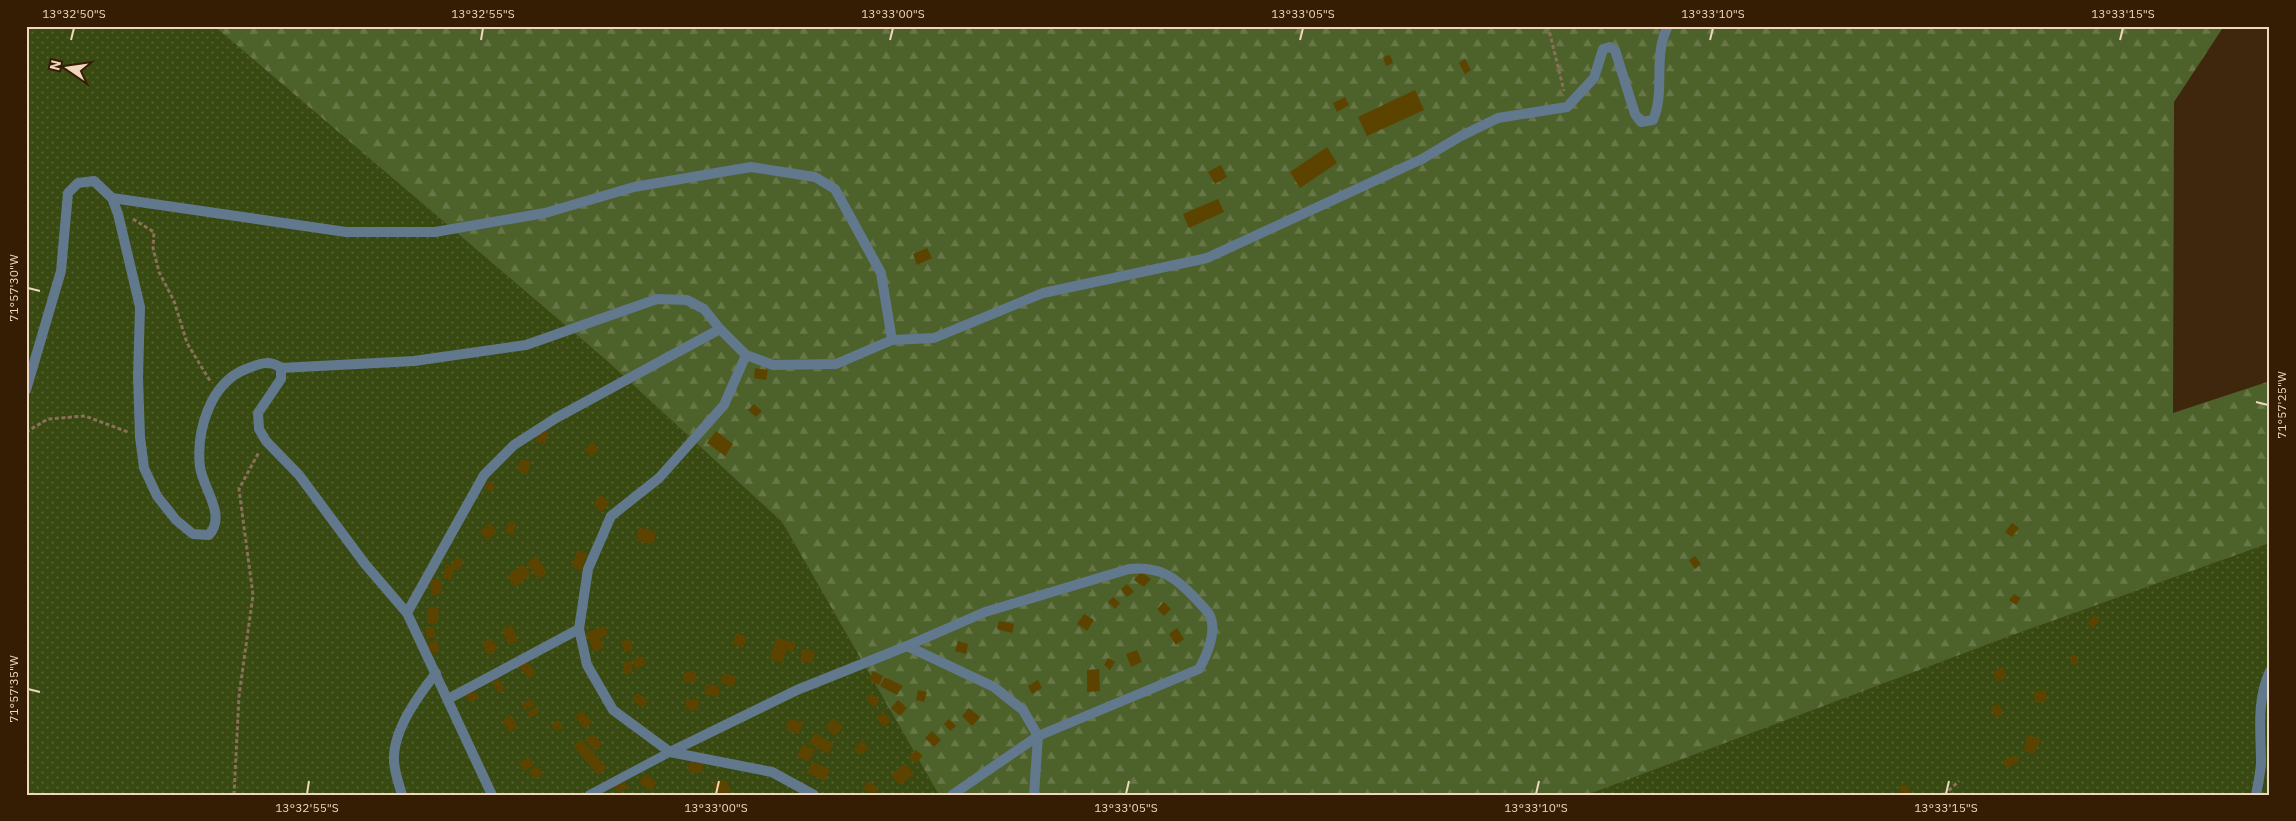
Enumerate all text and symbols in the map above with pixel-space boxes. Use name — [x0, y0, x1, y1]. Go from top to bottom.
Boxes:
text: 13°32'50"S — [42, 6, 106, 21]
text: 13°32'55"S — [451, 6, 515, 21]
text: 13°33'00"S — [861, 6, 925, 21]
text: 13°33'05"S — [1271, 6, 1335, 21]
text: 13°33'10"S — [1681, 6, 1745, 21]
text: 13°33'15"S — [2091, 6, 2155, 21]
north arrow — [42, 42, 92, 92]
text: N — [45, 58, 65, 72]
text: 71°57'30"W — [6, 254, 21, 322]
text: 71°57'25"W — [2274, 371, 2289, 439]
text: 71°57'35"W — [6, 655, 21, 723]
text: 13°32'55"S — [275, 800, 339, 815]
text: 13°33'00"S — [684, 800, 748, 815]
text: 13°33'05"S — [1094, 800, 1158, 815]
text: 13°33'10"S — [1504, 800, 1568, 815]
text: 13°33'15"S — [1914, 800, 1978, 815]

